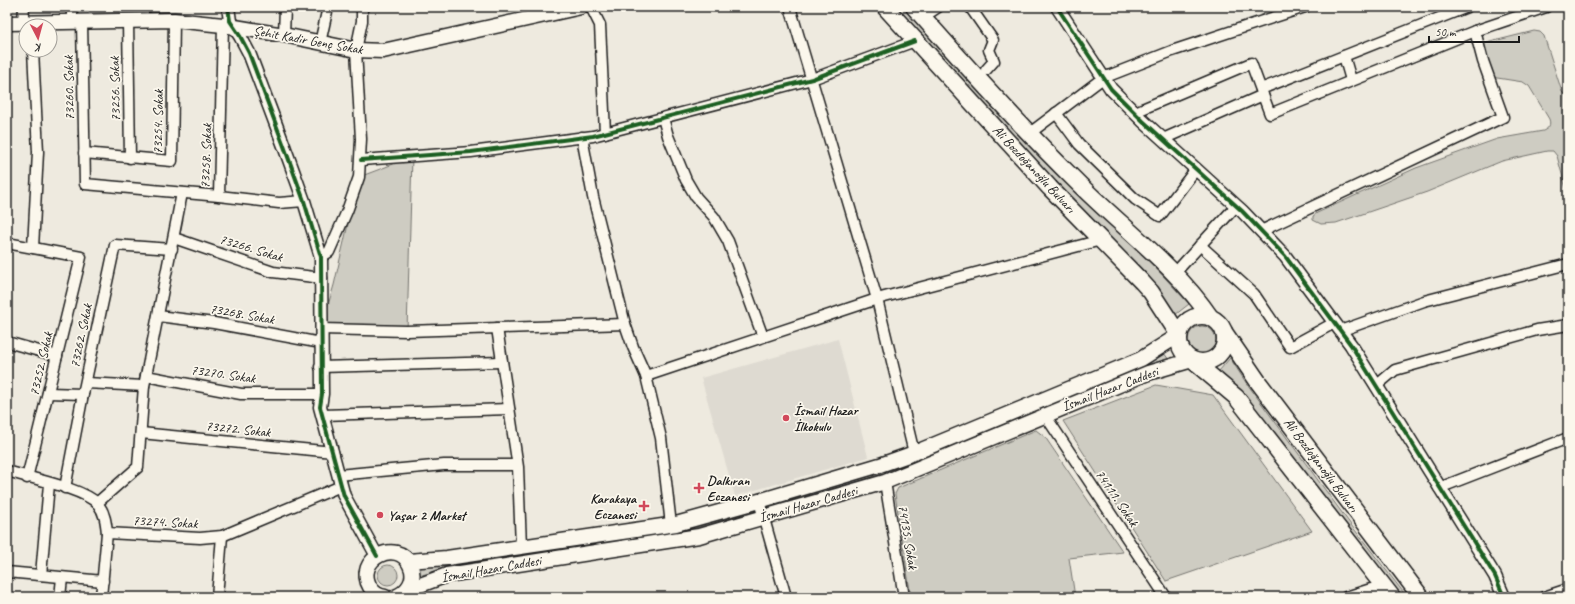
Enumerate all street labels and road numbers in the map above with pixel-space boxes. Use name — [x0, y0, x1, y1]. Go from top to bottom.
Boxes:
street label: Şehit Kadir Genç Sokak — [252, 22, 365, 58]
street label: 73260. Sokak — [60, 54, 78, 121]
street label: 73256. Sokak — [106, 55, 124, 122]
street label: 73254. Sokak — [149, 88, 167, 155]
street label: 73258. Sokak — [196, 122, 216, 189]
street label: Ali Bozdoğanoğlu Bulvarı — [989, 122, 1080, 217]
street label: 73266. Sokak — [217, 230, 285, 266]
street label: 73268. Sokak — [208, 300, 276, 328]
street label: 73262. Sokak — [66, 302, 96, 370]
street label: 73252. Sokak — [25, 330, 57, 398]
street label: 73270. Sokak — [190, 361, 257, 387]
street label: İsmail Hazar Caddesi — [1060, 362, 1163, 415]
street label: Ali Bozdoğanoğlu Bulvarı — [1280, 415, 1363, 517]
street label: 73272. Sokak — [205, 417, 272, 441]
street label: 74111. Sokak — [1092, 466, 1143, 530]
street label: İsmail Hazar Caddesi — [757, 481, 861, 526]
street label: 74135. Sokak — [895, 504, 922, 571]
street label: 73274. Sokak — [132, 512, 199, 532]
street label: İsmail Hazar Caddesi — [440, 551, 545, 586]

